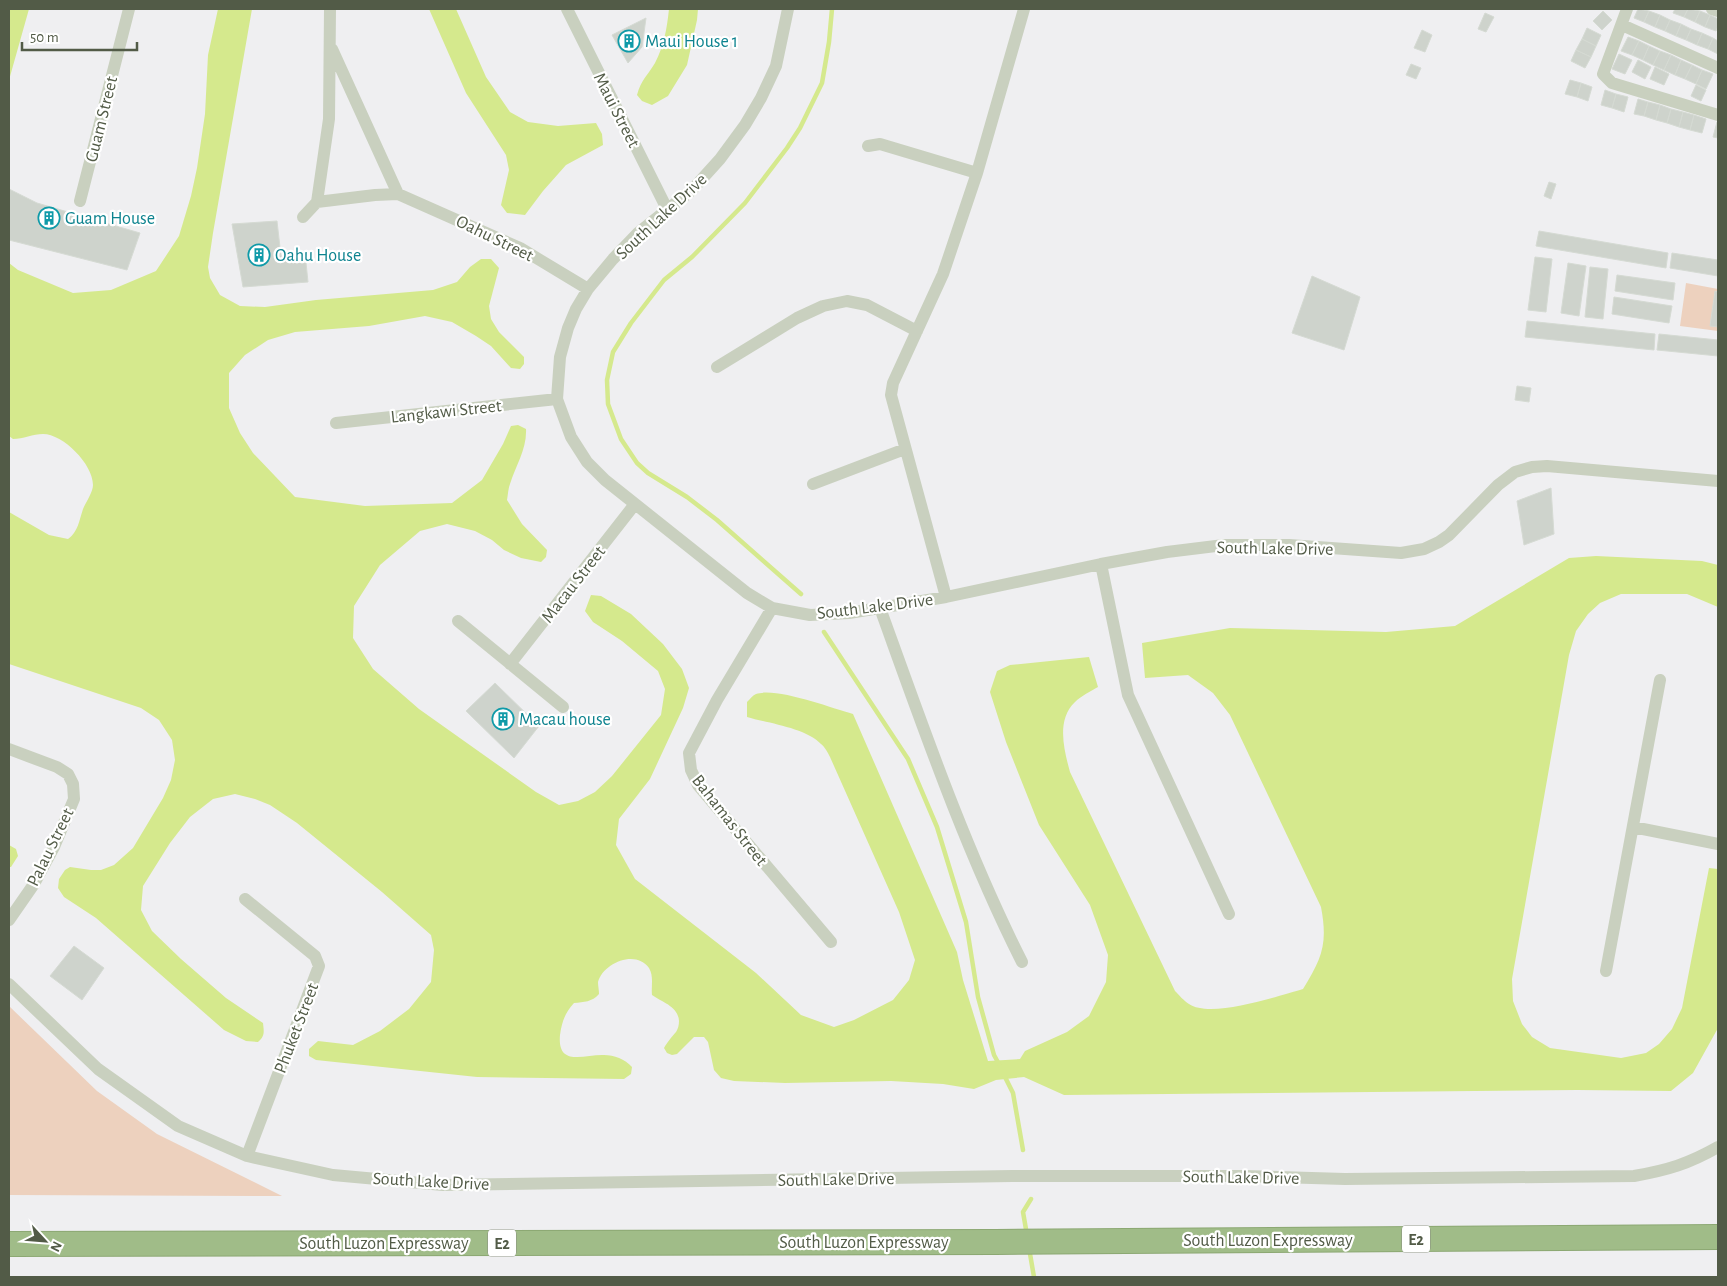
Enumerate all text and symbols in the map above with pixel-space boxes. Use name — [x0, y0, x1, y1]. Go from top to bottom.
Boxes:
scale bar — [22, 20, 138, 52]
building icon: Maui House 1 — [617, 29, 641, 53]
text: 50 m — [30, 30, 59, 45]
place label: Maui House 1 — [645, 33, 738, 51]
street label: Maui Street — [590, 70, 643, 151]
street label: Guam Street — [83, 74, 121, 164]
street label: South Lake Drive — [613, 170, 710, 263]
building icon: Guam House — [37, 206, 61, 230]
place label: Guam House — [65, 210, 155, 228]
street label: Oahu Street — [453, 212, 536, 265]
building icon: Oahu House — [247, 243, 271, 267]
place label: Oahu House — [275, 247, 361, 265]
street label: Langkawi Street — [390, 397, 503, 427]
street label: South Lake Drive — [1216, 539, 1333, 559]
street label: Macau Street — [538, 543, 609, 626]
street label: South Lake Drive — [816, 591, 934, 623]
building icon: Macau house — [491, 707, 515, 731]
place label: Macau house — [519, 711, 611, 729]
street label: Bahamas Street — [688, 772, 770, 870]
street label: Palau Street — [24, 805, 78, 889]
street label: Phuket Street — [271, 980, 322, 1076]
street label: South Lake Drive — [1182, 1168, 1299, 1188]
street label: South Lake Drive — [372, 1170, 490, 1194]
street label: South Lake Drive — [778, 1170, 895, 1190]
north arrow — [20, 1216, 70, 1266]
road number: E2 — [1402, 1226, 1430, 1252]
road number: E2 — [488, 1230, 516, 1256]
street label: South Luzon Expressway — [1183, 1232, 1353, 1250]
street label: South Luzon Expressway — [779, 1234, 949, 1252]
street label: South Luzon Expressway — [299, 1235, 469, 1253]
text: N — [47, 1239, 64, 1254]

